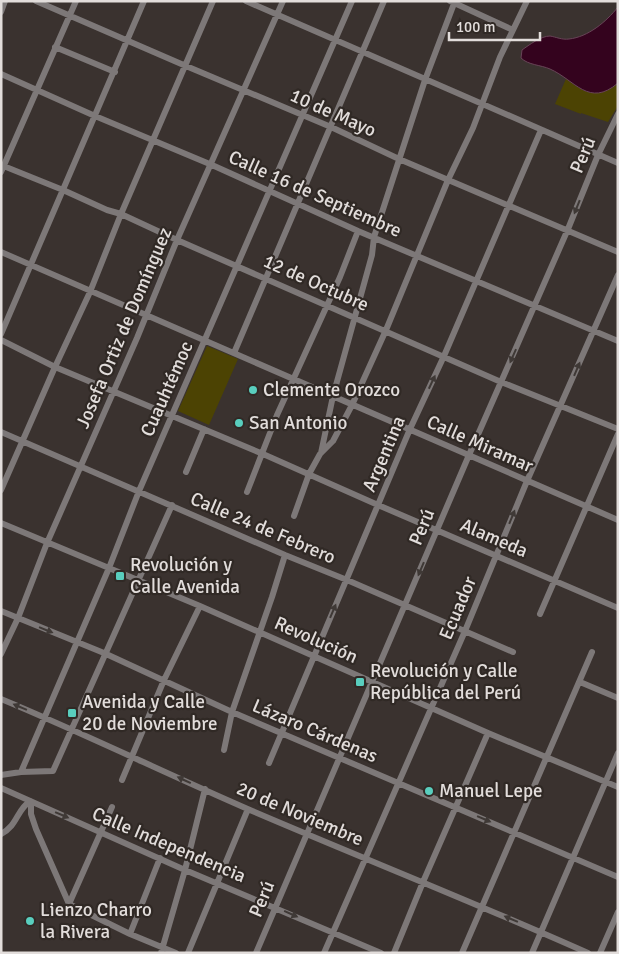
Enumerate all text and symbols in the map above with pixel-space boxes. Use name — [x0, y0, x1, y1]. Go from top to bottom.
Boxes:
scale bar — [449, 10, 540, 42]
text: 100 m — [456, 18, 496, 36]
street label: 10 de Mayo — [286, 83, 380, 143]
street label: Perú — [565, 133, 601, 177]
street label: Calle 16 de Septiembre — [225, 145, 405, 243]
one-way arrow — [573, 199, 581, 214]
street label: Josefa Ortiz de Domínguez — [71, 224, 177, 432]
street label: 12 de Octubre — [259, 249, 373, 317]
street label: Cuauhtémoc — [135, 337, 199, 441]
one-way arrow — [508, 349, 516, 363]
one-way arrow — [573, 362, 581, 376]
one-way arrow — [428, 375, 436, 389]
place label: Clemente Orozco — [263, 378, 400, 402]
marker: Clemente Orozco — [247, 384, 259, 396]
street label: Calle Miramar — [423, 410, 537, 478]
place label: San Antonio — [249, 411, 348, 435]
street label: Argentina — [357, 412, 411, 496]
marker: San Antonio — [233, 417, 245, 429]
street label: Calle 24 de Febrero — [187, 487, 339, 569]
street label: Perú — [404, 505, 440, 549]
one-way arrow — [508, 510, 516, 525]
street label: Alameda — [457, 513, 531, 563]
place label: Revolución y Calle Avenida — [130, 553, 240, 599]
one-way arrow — [416, 562, 424, 576]
marker: Revolución y Calle Avenida — [114, 570, 126, 582]
street label: Ecuador — [434, 573, 482, 643]
one-way arrow — [330, 604, 338, 618]
street label: Revolución — [270, 611, 362, 669]
one-way arrow — [39, 626, 53, 634]
place label: Revolución y Calle República del Perú — [370, 659, 521, 705]
marker: Revolución y Calle República del Perú — [354, 676, 366, 688]
place label: Avenida y Calle 20 de Noviembre — [82, 690, 217, 736]
street label: Lázaro Cárdenas — [249, 694, 381, 768]
one-way arrow — [13, 702, 27, 710]
marker: Avenida y Calle 20 de Noviembre — [66, 707, 78, 719]
one-way arrow — [177, 775, 192, 784]
street label: 20 de Noviembre — [233, 776, 367, 852]
place label: Manuel Lepe — [439, 779, 542, 803]
marker: Manuel Lepe — [423, 785, 435, 797]
street label: Calle Independencia — [88, 802, 250, 888]
one-way arrow — [55, 812, 69, 820]
one-way arrow — [477, 816, 491, 824]
street label: Perú — [244, 877, 280, 921]
place label: Lienzo Charro la Rivera — [40, 898, 152, 944]
one-way arrow — [284, 911, 298, 919]
one-way arrow — [504, 914, 518, 922]
marker: Lienzo Charro la Rivera — [24, 915, 36, 927]

